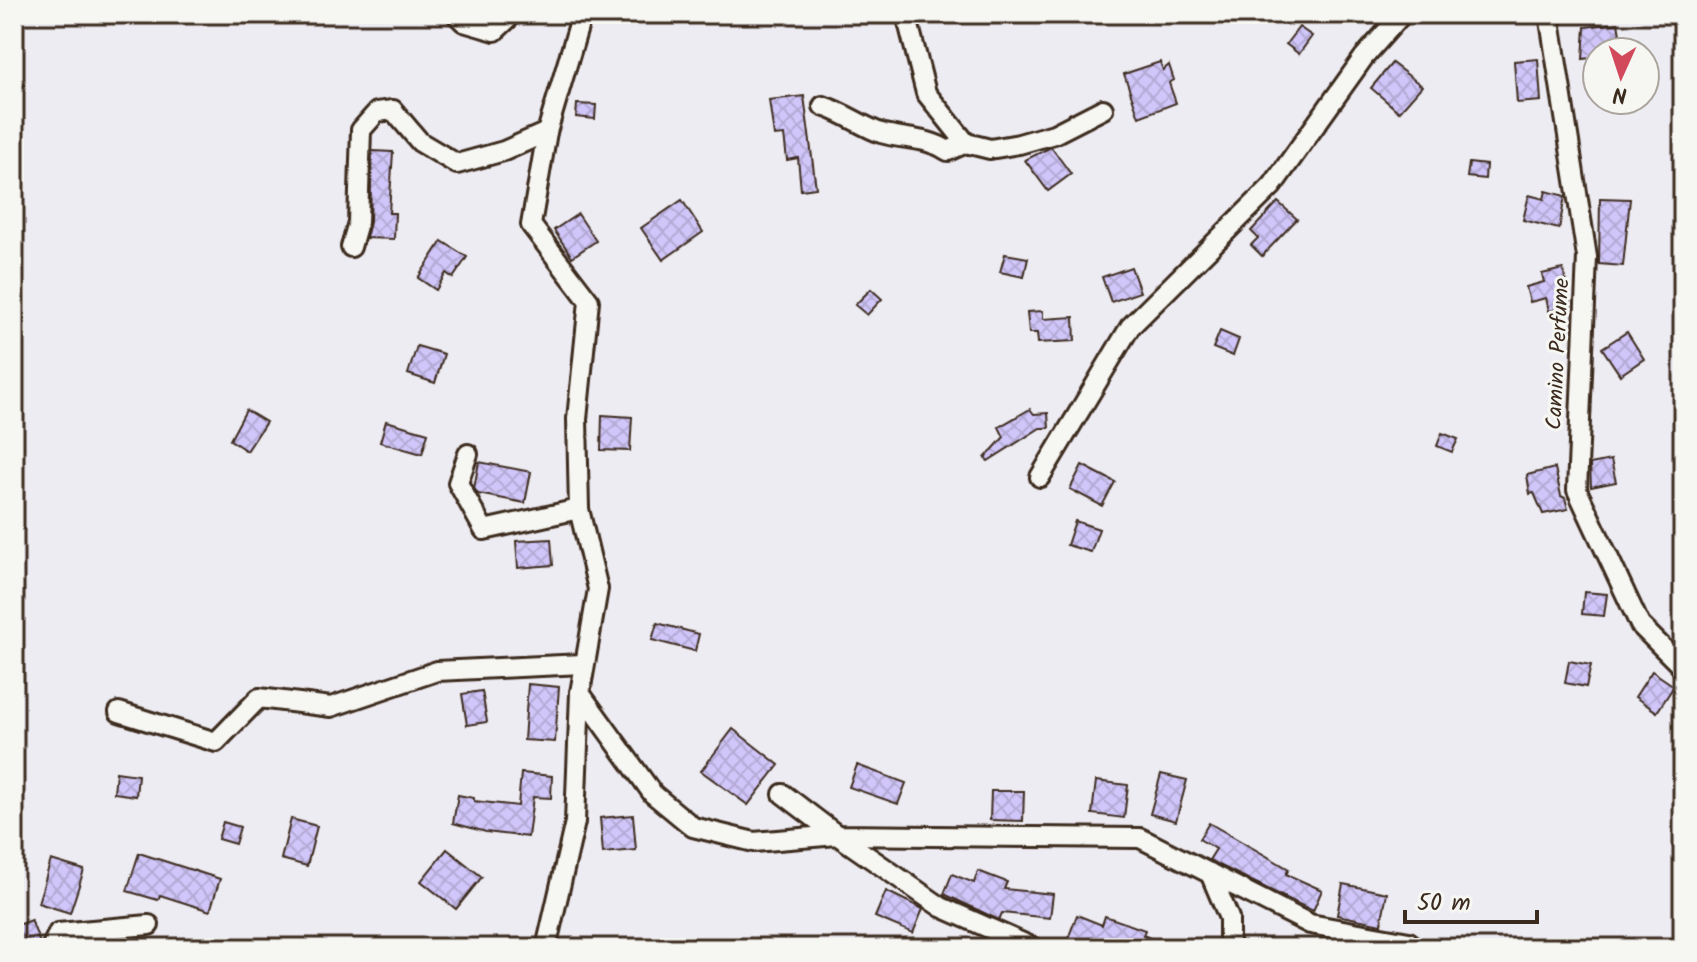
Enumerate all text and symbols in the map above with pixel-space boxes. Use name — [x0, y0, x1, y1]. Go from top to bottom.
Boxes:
north arrow — [1581, 36, 1661, 116]
text: N — [1612, 76, 1628, 111]
street label: Camino Perfume — [1538, 277, 1580, 431]
scale bar — [1405, 874, 1537, 924]
text: 50 m — [1417, 884, 1471, 923]

